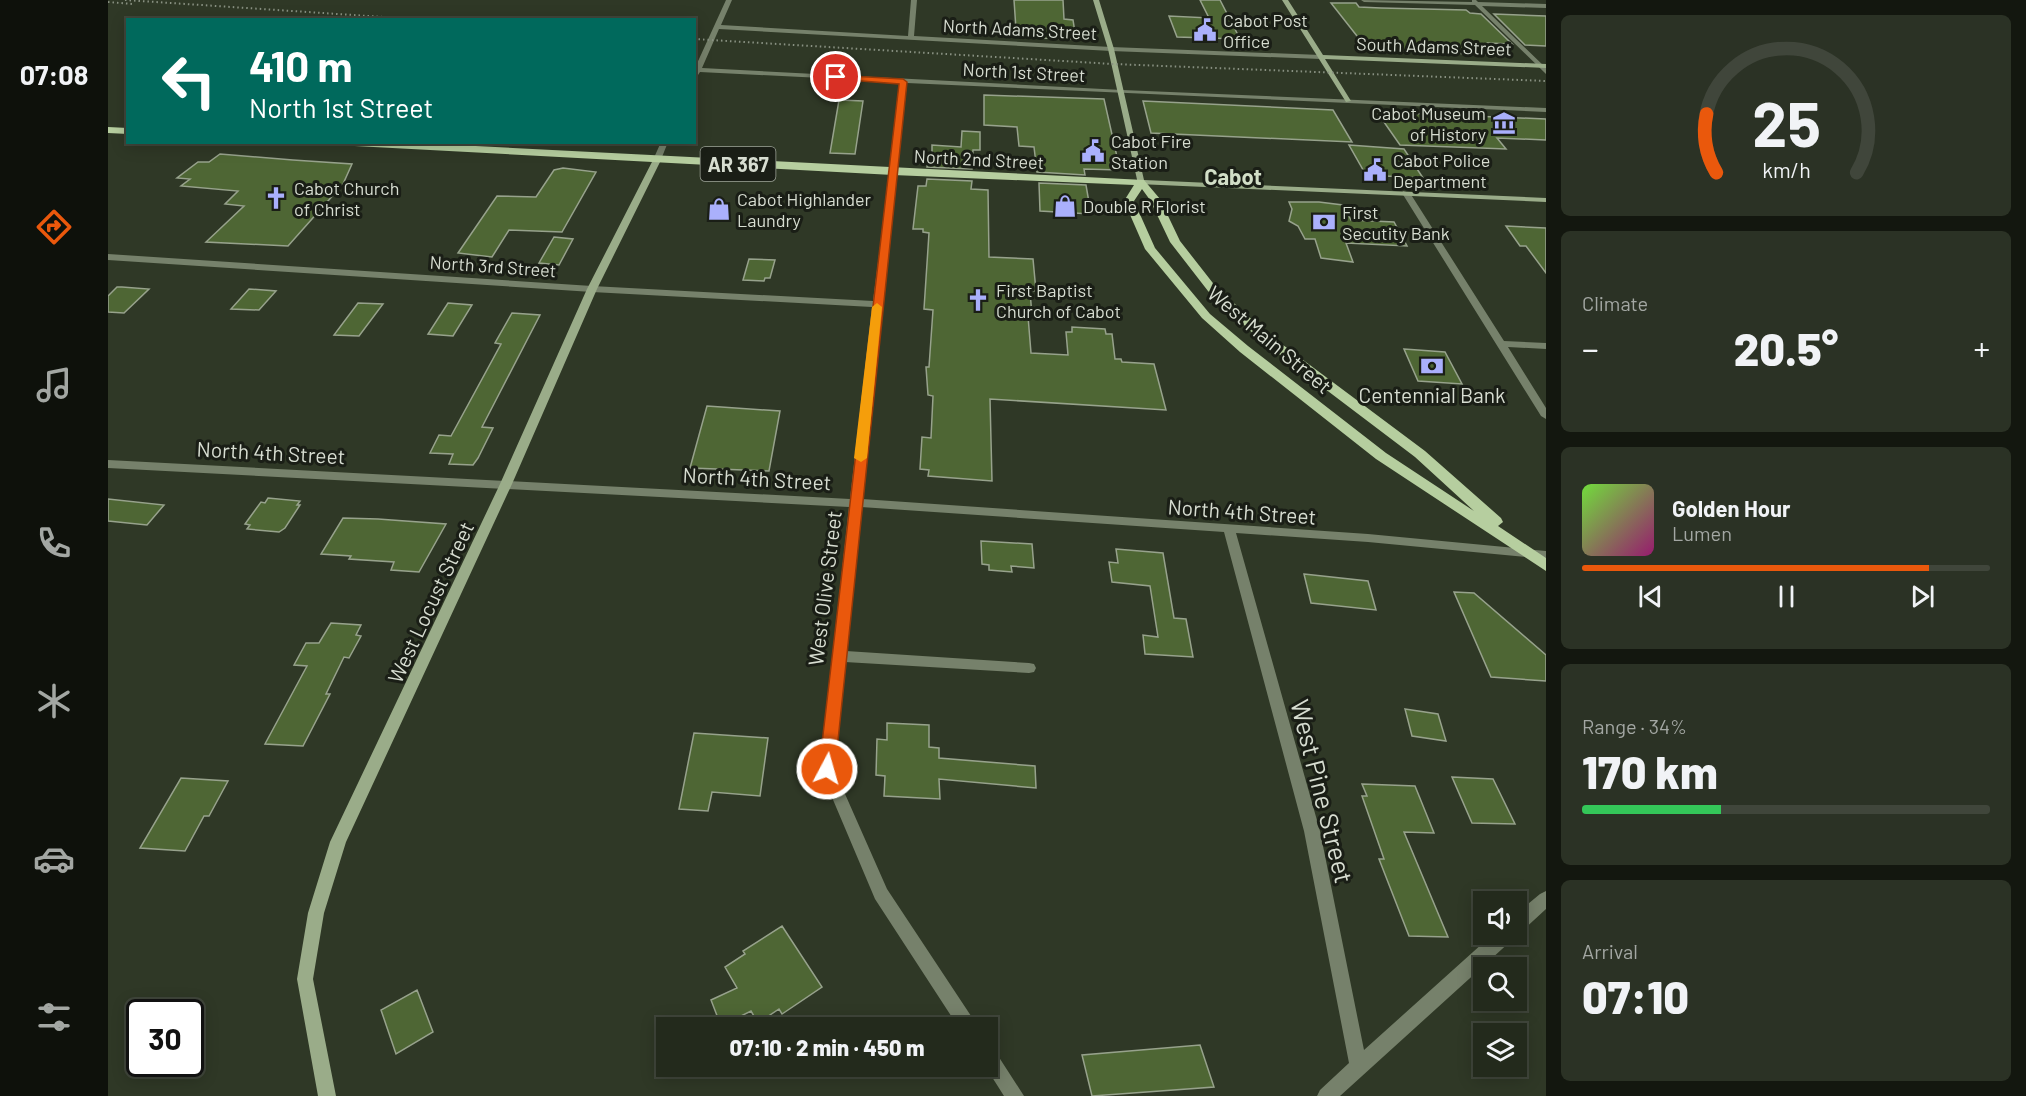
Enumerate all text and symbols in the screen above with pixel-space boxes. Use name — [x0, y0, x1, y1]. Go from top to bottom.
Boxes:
place label: Cabot Post Office — [1223, 9, 1308, 52]
street label: North Adams Street — [942, 14, 1098, 44]
public building icon: Cabot Post Office — [1192, 17, 1218, 43]
street label: South Adams Street — [1356, 32, 1512, 60]
text: 410 m — [249, 40, 353, 90]
icon: left — [150, 42, 228, 120]
pin — [810, 51, 861, 102]
text: 07:08 — [20, 58, 88, 90]
street label: North 1st Street — [962, 58, 1086, 86]
icon: arrive — [819, 60, 852, 93]
text: 25 — [1752, 85, 1820, 159]
text: North 1st Street — [249, 91, 433, 123]
place label: Cabot Museum of History — [1371, 102, 1486, 145]
museum icon: Cabot Museum of History — [1491, 110, 1517, 136]
place label: Cabot Fire Station — [1111, 130, 1191, 173]
public building icon: Cabot Fire Station — [1080, 138, 1106, 164]
street label: North 2nd Street — [913, 145, 1045, 173]
road number: AR 367 — [700, 147, 776, 181]
place label: Cabot Police Department — [1393, 149, 1490, 192]
public building icon: Cabot Police Department — [1362, 157, 1388, 183]
text: km/h — [1762, 157, 1810, 182]
district label: Cabot — [1204, 163, 1262, 189]
place label: Cabot Church of Christ — [294, 177, 399, 220]
church icon: Cabot Church of Christ — [263, 185, 289, 211]
place label: Cabot Highlander Laundry — [737, 188, 872, 231]
shop icon: Double R Florist — [1052, 193, 1078, 219]
place label: Double R Florist — [1083, 195, 1206, 217]
shop icon: Cabot Highlander Laundry — [706, 196, 732, 222]
place label: First Secutity Bank — [1342, 201, 1450, 244]
icon: directions — [33, 206, 75, 248]
bank icon: First Secutity Bank — [1311, 209, 1337, 235]
street label: North 3rd Street — [429, 251, 557, 281]
place label: First Baptist Church of Cabot — [996, 279, 1121, 322]
street label: West Main Street — [1203, 280, 1337, 398]
church icon: First Baptist Church of Cabot — [965, 287, 991, 313]
text: Climate — [1582, 291, 1648, 315]
text: 20.5° — [1734, 321, 1838, 375]
text: − — [1582, 328, 1599, 368]
text: + — [1974, 328, 1990, 368]
bank icon: Centennial Bank — [1419, 353, 1445, 379]
icon: music — [33, 364, 75, 406]
place label: Centennial Bank — [1358, 382, 1506, 407]
street label: North 4th Street — [196, 436, 346, 468]
street label: North 4th Street — [682, 462, 832, 494]
street label: North 4th Street — [1167, 493, 1317, 529]
text: Golden Hour — [1672, 495, 1790, 521]
street label: West Olive Street — [802, 509, 846, 667]
street label: West Locust Street — [382, 517, 478, 687]
text: Lumen — [1672, 521, 1732, 545]
icon: phone — [33, 522, 75, 564]
icon: previous — [1634, 580, 1667, 613]
icon: pause — [1770, 580, 1803, 613]
icon: next — [1906, 580, 1939, 613]
icon: climate — [33, 680, 75, 722]
street label: West Pine Street — [1285, 696, 1361, 886]
text: Range · 34% — [1582, 714, 1687, 738]
position arrow — [795, 737, 859, 801]
text: 170 km — [1582, 744, 1718, 798]
icon: car — [33, 838, 75, 880]
map controls — [1473, 891, 1527, 1077]
button: sound — [1473, 891, 1527, 945]
text: Arrival — [1582, 939, 1638, 963]
button: search — [1473, 957, 1527, 1011]
text: 07:10 — [1582, 969, 1689, 1023]
icon: filters — [33, 996, 75, 1038]
speed limit sign: 30 — [126, 999, 204, 1077]
button: layers — [1473, 1023, 1527, 1077]
text: 07:10 · 2 min · 450 m — [730, 1034, 924, 1060]

